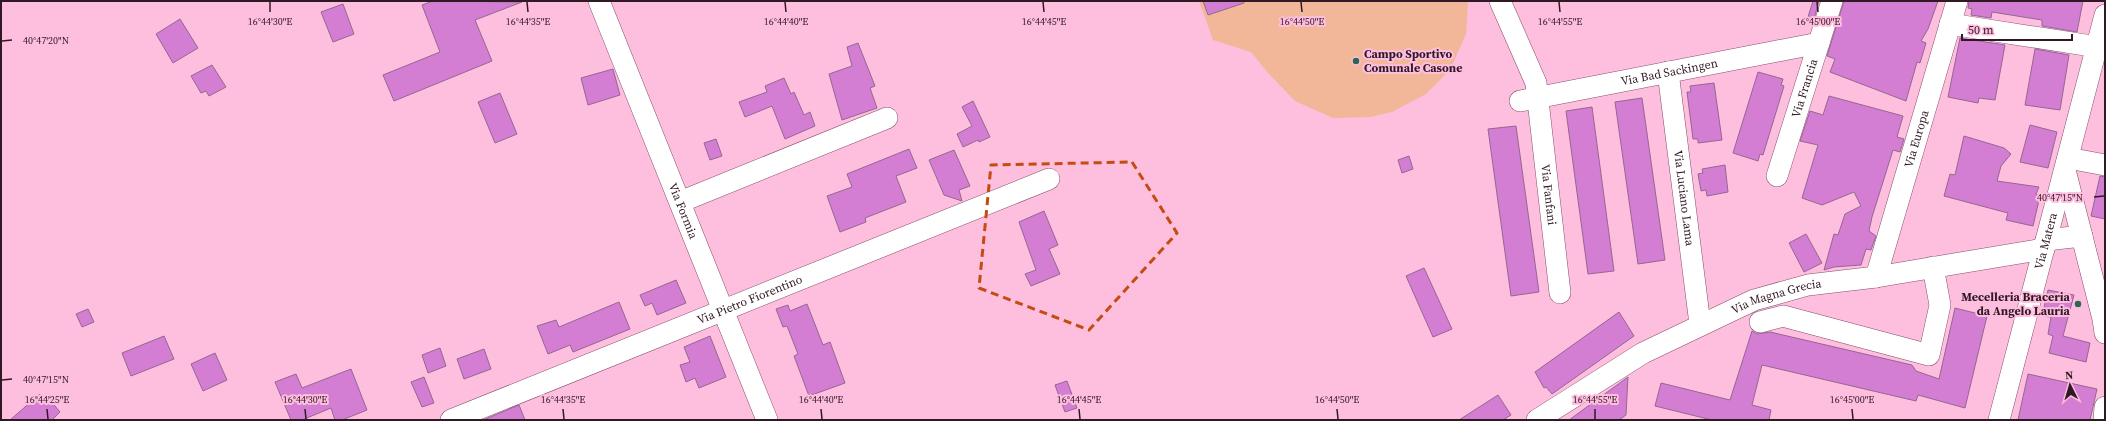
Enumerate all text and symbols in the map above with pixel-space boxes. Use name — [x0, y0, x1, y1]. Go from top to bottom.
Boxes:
text: 16°44'30"E — [248, 15, 292, 28]
text: 16°44'35"E — [506, 15, 550, 28]
text: 16°44'40"E — [764, 15, 808, 28]
text: 16°44'45"E — [1022, 15, 1066, 28]
text: 16°44'50"E — [1280, 15, 1324, 28]
text: 16°44'55"E — [1538, 15, 1582, 28]
text: 16°45'00"E — [1796, 15, 1840, 28]
scale bar — [1962, 16, 2072, 42]
text: 50 m — [1968, 22, 1994, 38]
text: 40°47'20"N — [23, 34, 69, 47]
place label: Campo Sportivo Comunale Casone — [1364, 46, 1462, 76]
street label: Via Bad Sackingen — [1619, 55, 1719, 89]
marker: Campo Sportivo Comunale Casone — [1351, 56, 1361, 66]
street label: Via Francia — [1788, 56, 1822, 120]
street label: Via Europa — [1901, 107, 1933, 169]
street label: Via Luciano Lama — [1670, 149, 1698, 248]
street label: Via Fanfani — [1537, 163, 1560, 226]
street label: Via Formia — [665, 180, 702, 242]
text: 40°47'15"N — [2037, 191, 2083, 204]
street label: Via Matera — [2031, 210, 2061, 271]
street label: Via Pietro Fiorentino — [695, 271, 805, 328]
street label: Via Magna Grecia — [1729, 275, 1823, 318]
place label: Mecelleria Braceria da Angelo Lauria — [1961, 289, 2071, 319]
marker: Mecelleria Braceria da Angelo Lauria — [2073, 299, 2083, 309]
north arrow — [2050, 365, 2090, 405]
text: N — [2065, 368, 2074, 383]
text: 40°47'15"N — [23, 373, 69, 386]
text: 16°44'25"E — [25, 393, 69, 406]
text: 16°44'30"E — [283, 393, 327, 406]
text: 16°44'35"E — [541, 393, 585, 406]
text: 16°44'40"E — [799, 393, 843, 406]
text: 16°44'45"E — [1057, 393, 1101, 406]
text: 16°44'50"E — [1315, 393, 1359, 406]
text: 16°44'55"E — [1573, 393, 1617, 406]
text: 16°45'00"E — [1830, 393, 1874, 406]

